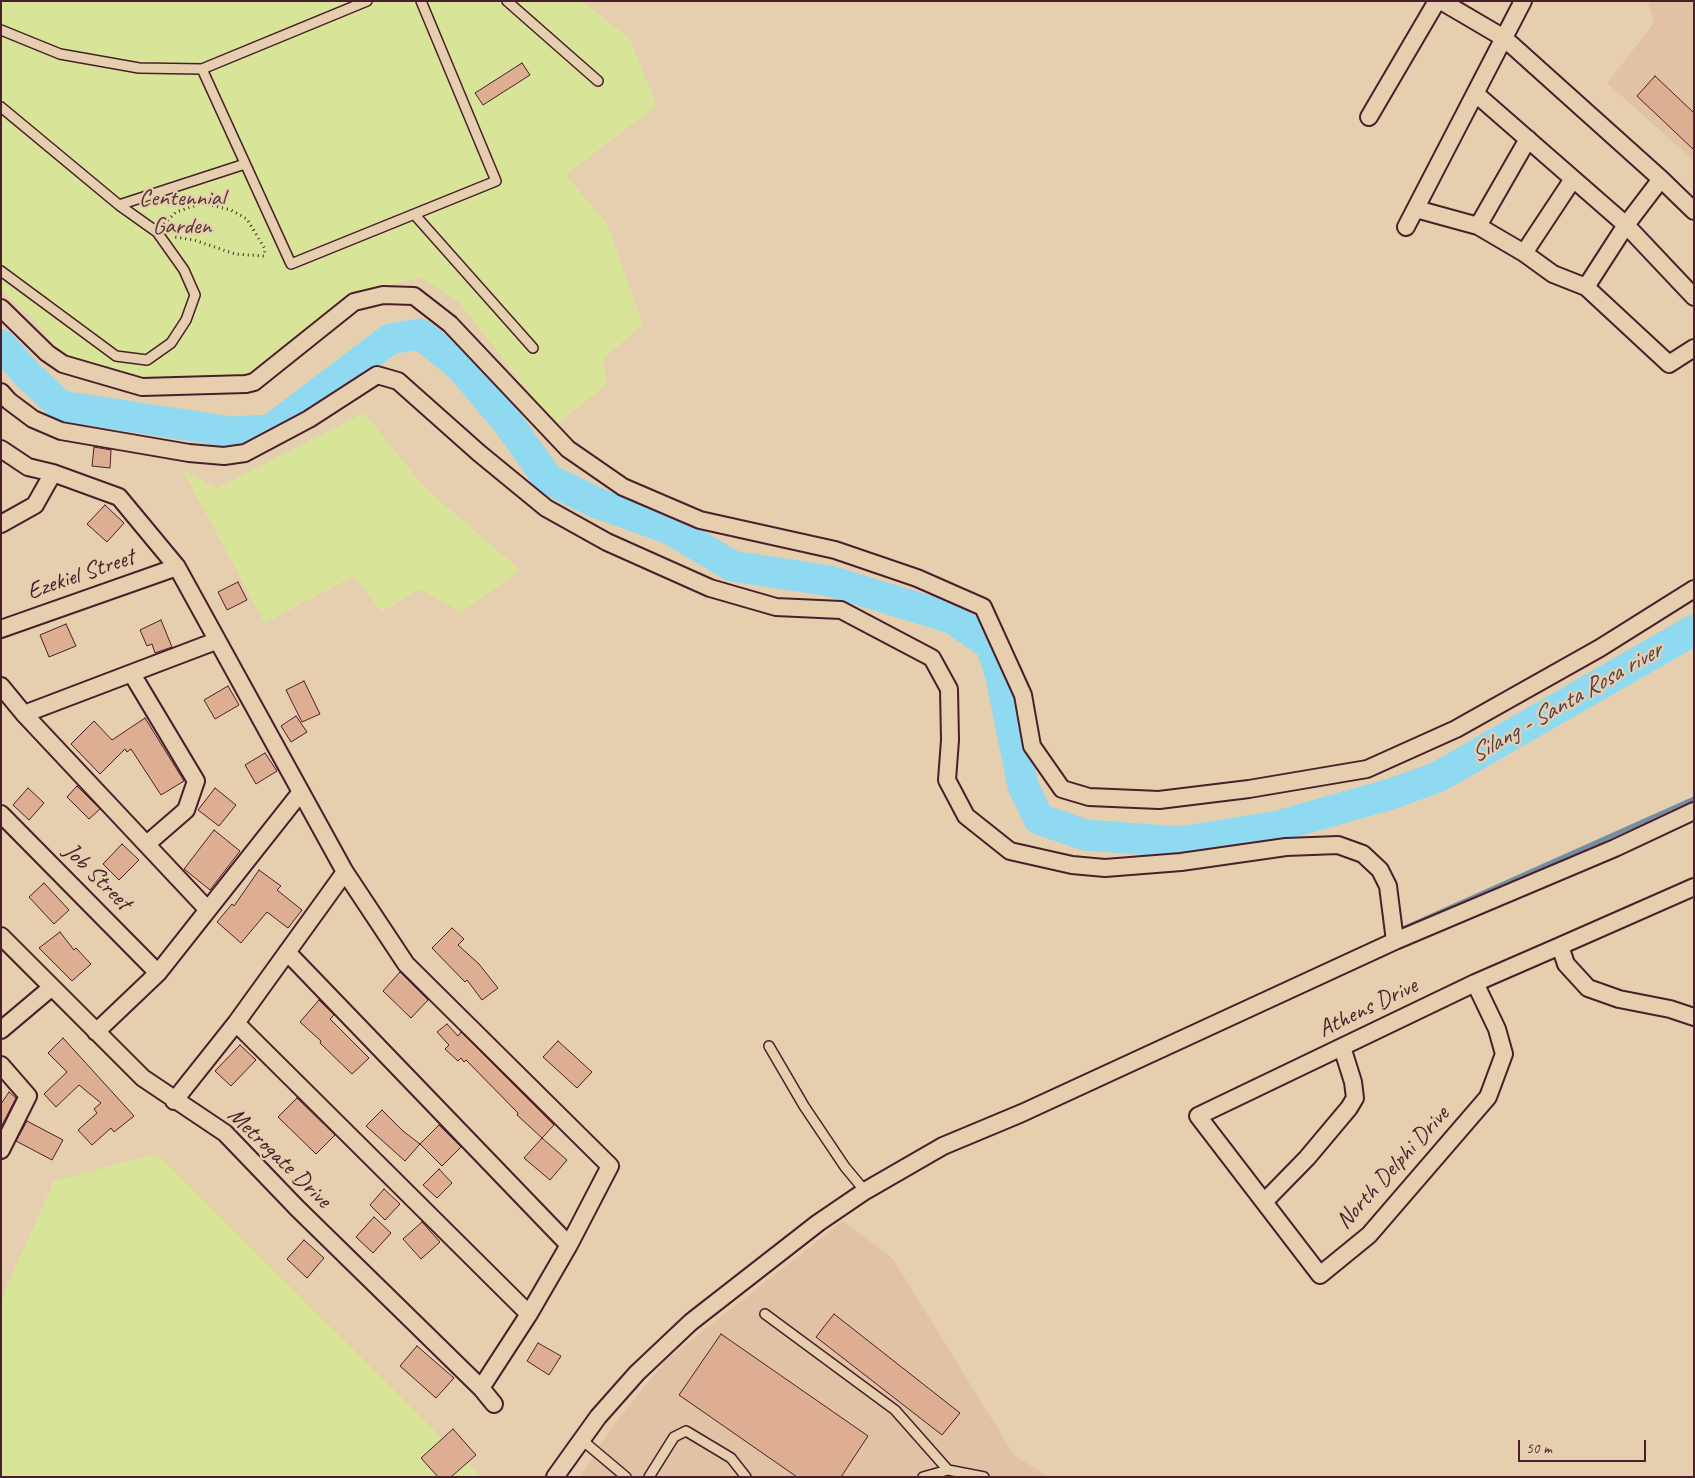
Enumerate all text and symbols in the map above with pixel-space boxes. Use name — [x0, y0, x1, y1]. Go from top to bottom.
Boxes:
park label: Centennial Garden — [139, 185, 225, 241]
street label: Ezekiel Street — [23, 543, 139, 607]
water label: Silang - Santa Rosa river — [1465, 636, 1667, 770]
street label: Job Street — [57, 837, 137, 917]
street label: Athens Drive — [1314, 972, 1422, 1044]
street label: Metrogate Drive — [221, 1101, 337, 1215]
street label: North Delphi Drive — [1330, 1101, 1456, 1235]
scale bar — [1520, 1430, 1648, 1462]
text: 50 m — [1526, 1439, 1552, 1458]

